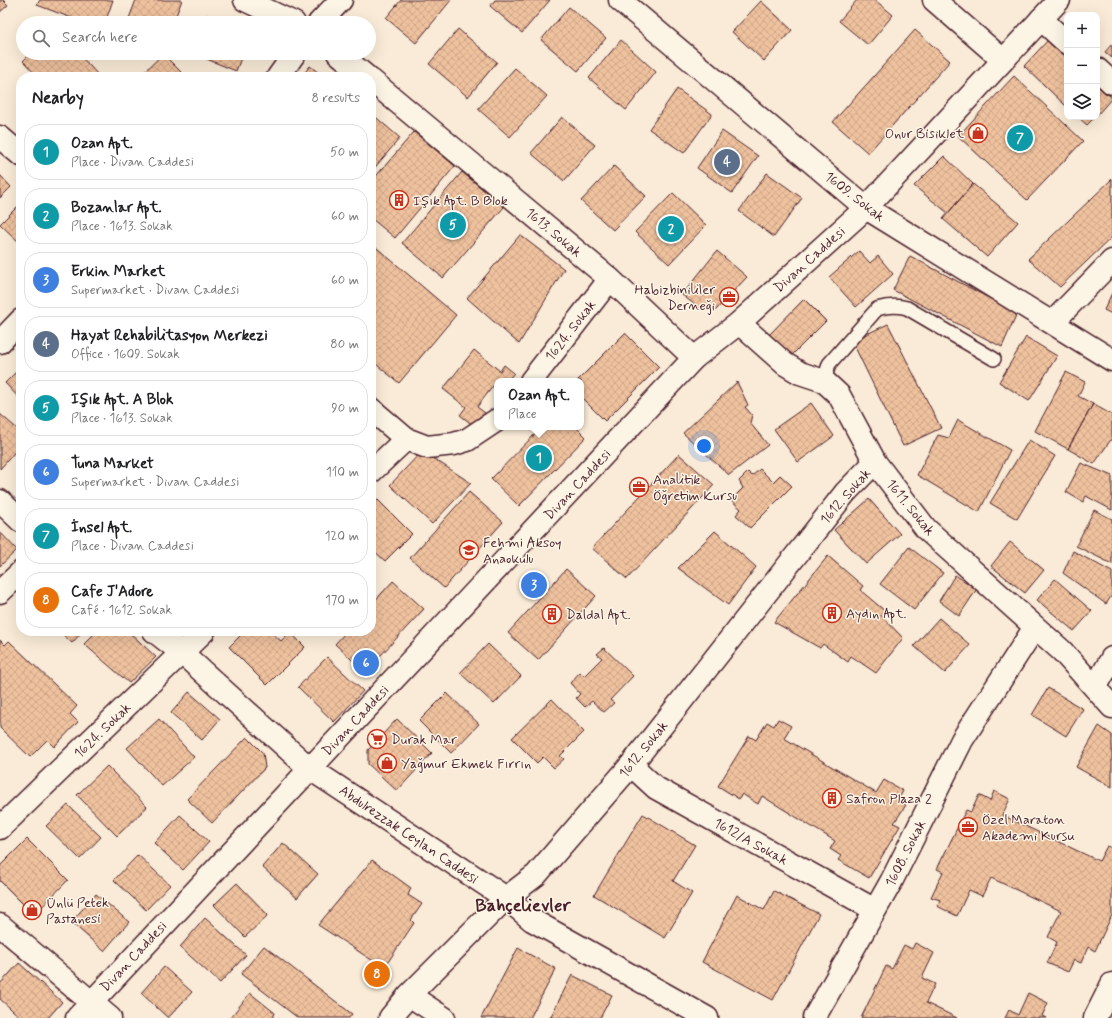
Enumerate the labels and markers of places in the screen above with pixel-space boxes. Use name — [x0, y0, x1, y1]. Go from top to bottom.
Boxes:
shop icon: Onur Bisiklet — [967, 122, 989, 144]
pin: 7 — [1007, 123, 1033, 153]
place label: Onur Bisiklet — [885, 125, 965, 143]
pin: 4 — [714, 147, 740, 177]
building icon: Işık Apt. B Blok — [388, 189, 410, 211]
place label: Işık Apt. B Blok — [413, 192, 508, 211]
pin: 5 — [440, 210, 466, 240]
pin: 2 — [658, 214, 684, 244]
place label: Habizbinililer Derneği — [635, 281, 715, 315]
office icon: Habizbinililer Derneği — [718, 286, 740, 308]
pin: 1 — [526, 443, 552, 473]
place label: Analitik Öğretim Kursu — [653, 471, 737, 505]
office icon: Analitik Öğretim Kursu — [628, 476, 650, 498]
place label: Fehmi Aksoy Anaokulu — [483, 534, 562, 568]
school or university icon: Fehmi Aksoy Anaokulu — [458, 539, 480, 561]
pin: 3 — [521, 570, 547, 600]
building icon: Aydın Apt. — [821, 602, 843, 624]
building icon: Daldal Apt. — [541, 603, 563, 625]
place label: Aydın Apt. — [846, 605, 906, 624]
place label: Daldal Apt. — [566, 606, 631, 625]
pin: 6 — [353, 648, 379, 678]
supermarket icon: Durak Mar — [366, 728, 388, 750]
place label: Durak Mar — [391, 731, 457, 749]
shop icon: Yağmur Ekmek Fırrın — [376, 752, 398, 774]
place label: Yağmur Ekmek Fırrın — [401, 755, 531, 773]
building icon: Safron Plaza 2 — [821, 787, 843, 809]
place label: Safron Plaza 2 — [846, 790, 932, 808]
place label: Özel Maraton Akademi Kursu — [982, 811, 1075, 845]
office icon: Özel Maraton Akademi Kursu — [957, 816, 979, 838]
place label: Ünlü Petek Pastanesi — [46, 894, 109, 928]
shop icon: Ünlü Petek Pastanesi — [21, 899, 43, 921]
pin: 8 — [364, 959, 390, 989]

